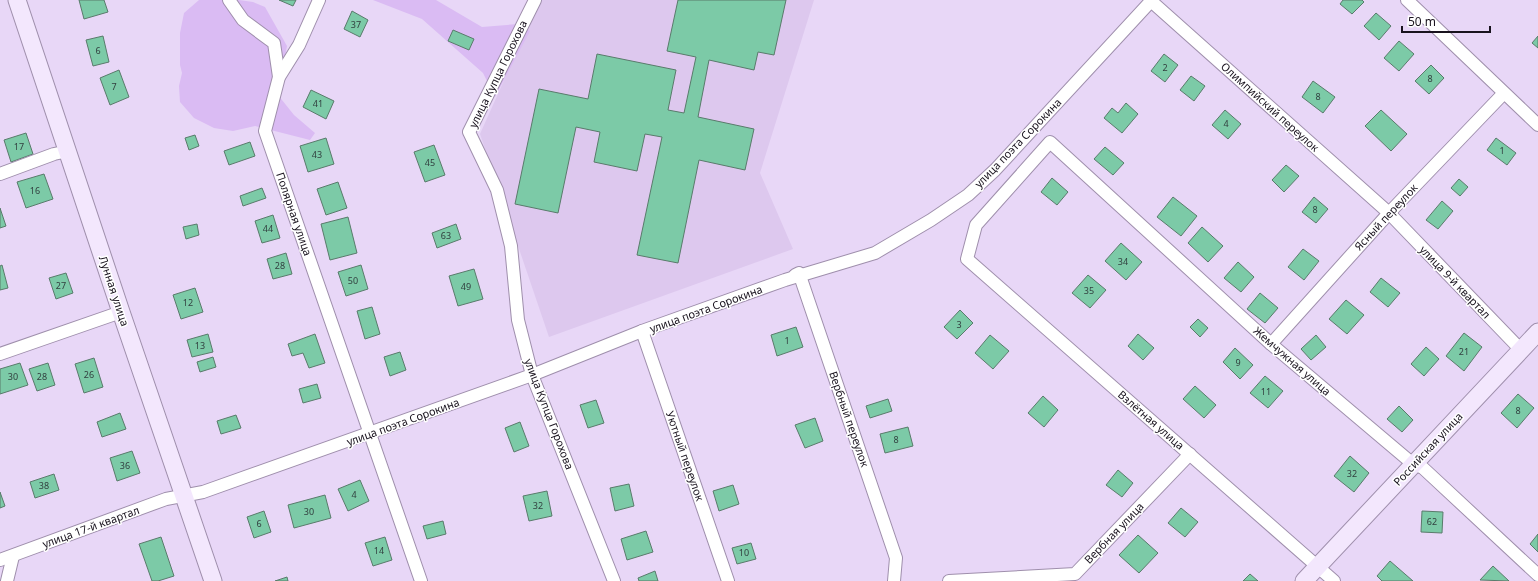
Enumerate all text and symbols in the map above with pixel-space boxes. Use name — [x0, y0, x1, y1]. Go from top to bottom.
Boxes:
scale bar — [1402, 8, 1490, 34]
text: 50 m — [1408, 13, 1436, 30]
house number: 37 — [351, 18, 361, 31]
street label: улица Купца Горохова — [465, 18, 530, 130]
house number: 6 — [95, 44, 101, 57]
street label: Олимпийский переулок — [1218, 59, 1323, 155]
house number: 2 — [1162, 61, 1168, 74]
house number: 8 — [1427, 72, 1433, 85]
house number: 7 — [111, 80, 117, 93]
house number: 8 — [1315, 90, 1321, 103]
street label: улица поэта Сорокина — [971, 95, 1064, 191]
house number: 41 — [313, 97, 323, 110]
house number: 4 — [1223, 117, 1229, 130]
house number: 17 — [14, 140, 24, 153]
house number: 1 — [1499, 144, 1505, 157]
house number: 43 — [312, 148, 322, 161]
house number: 45 — [425, 156, 435, 169]
street label: Полярная улица — [273, 170, 316, 258]
street label: Ясный переулок — [1351, 180, 1421, 253]
house number: 16 — [30, 184, 40, 197]
house number: 8 — [1312, 203, 1318, 216]
house number: 44 — [263, 222, 273, 235]
house number: 63 — [441, 229, 451, 242]
street label: улица 9-й квартал — [1417, 242, 1494, 321]
street label: Лунная улица — [96, 254, 133, 328]
house number: 34 — [1118, 255, 1128, 268]
house number: 28 — [275, 259, 285, 272]
house number: 50 — [348, 274, 358, 287]
house number: 27 — [56, 279, 66, 292]
house number: 49 — [461, 280, 471, 293]
street label: улица поэта Сорокина — [647, 281, 764, 336]
house number: 35 — [1084, 284, 1094, 297]
house number: 12 — [183, 296, 193, 309]
house number: 3 — [956, 318, 962, 331]
street label: Жемчужная улица — [1250, 323, 1334, 398]
house number: 1 — [784, 334, 790, 347]
house number: 13 — [195, 339, 205, 352]
house number: 21 — [1459, 345, 1469, 358]
street label: улица Купца Горохова — [521, 356, 578, 471]
house number: 9 — [1235, 356, 1241, 369]
house number: 26 — [84, 368, 94, 381]
street label: Вербный переулок — [826, 369, 873, 469]
house number: 30 — [8, 370, 18, 383]
house number: 28 — [37, 370, 47, 383]
house number: 11 — [1261, 385, 1271, 398]
street label: Взлётная улица — [1115, 387, 1188, 453]
street label: улица поэта Сорокина — [344, 394, 461, 449]
house number: 8 — [1515, 404, 1521, 417]
street label: Уютный переулок — [663, 409, 708, 503]
street label: Российская улица — [1390, 409, 1466, 489]
house number: 8 — [893, 433, 899, 446]
house number: 36 — [120, 459, 130, 472]
house number: 32 — [1347, 467, 1357, 480]
house number: 38 — [39, 479, 49, 492]
house number: 4 — [351, 488, 357, 501]
house number: 32 — [533, 499, 543, 512]
street label: Вербная улица — [1081, 499, 1147, 567]
street label: улица 17-й квартал — [40, 502, 141, 551]
house number: 30 — [304, 505, 314, 518]
house number: 62 — [1427, 515, 1437, 528]
house number: 6 — [256, 517, 262, 530]
house number: 14 — [374, 544, 384, 557]
house number: 10 — [739, 546, 749, 559]

